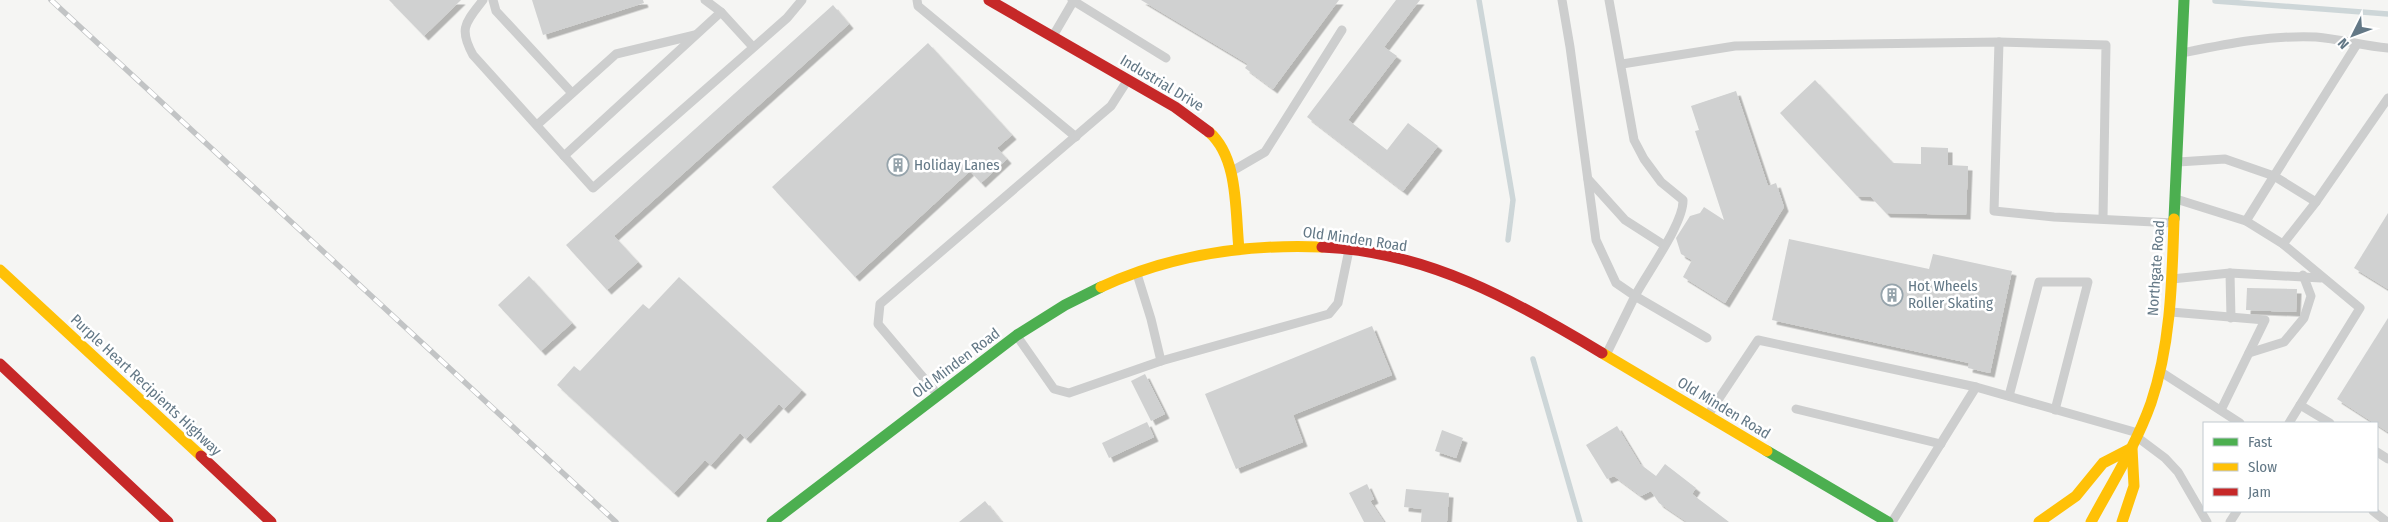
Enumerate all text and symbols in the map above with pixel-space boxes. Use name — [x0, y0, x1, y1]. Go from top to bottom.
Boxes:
north arrow — [2328, 10, 2378, 60]
text: N — [2335, 35, 2353, 52]
street label: Industrial Drive — [1117, 51, 1207, 115]
building icon: Holiday Lanes — [886, 153, 910, 177]
place label: Holiday Lanes — [914, 156, 1000, 174]
street label: Northgate Road — [2144, 220, 2168, 316]
street label: Old Minden Road — [1302, 223, 1408, 255]
place label: Hot Wheels Roller Skating — [1908, 277, 1993, 312]
building icon: Hot Wheels Roller Skating — [1880, 283, 1904, 307]
street label: Purple Heart Recipients Highway — [67, 310, 225, 460]
street label: Old Minden Road — [909, 324, 1003, 402]
street label: Old Minden Road — [1674, 373, 1774, 443]
legend — [2203, 422, 2378, 512]
text: Fast — [2248, 433, 2272, 451]
text: Slow — [2248, 458, 2277, 476]
text: Jam — [2248, 483, 2271, 501]

